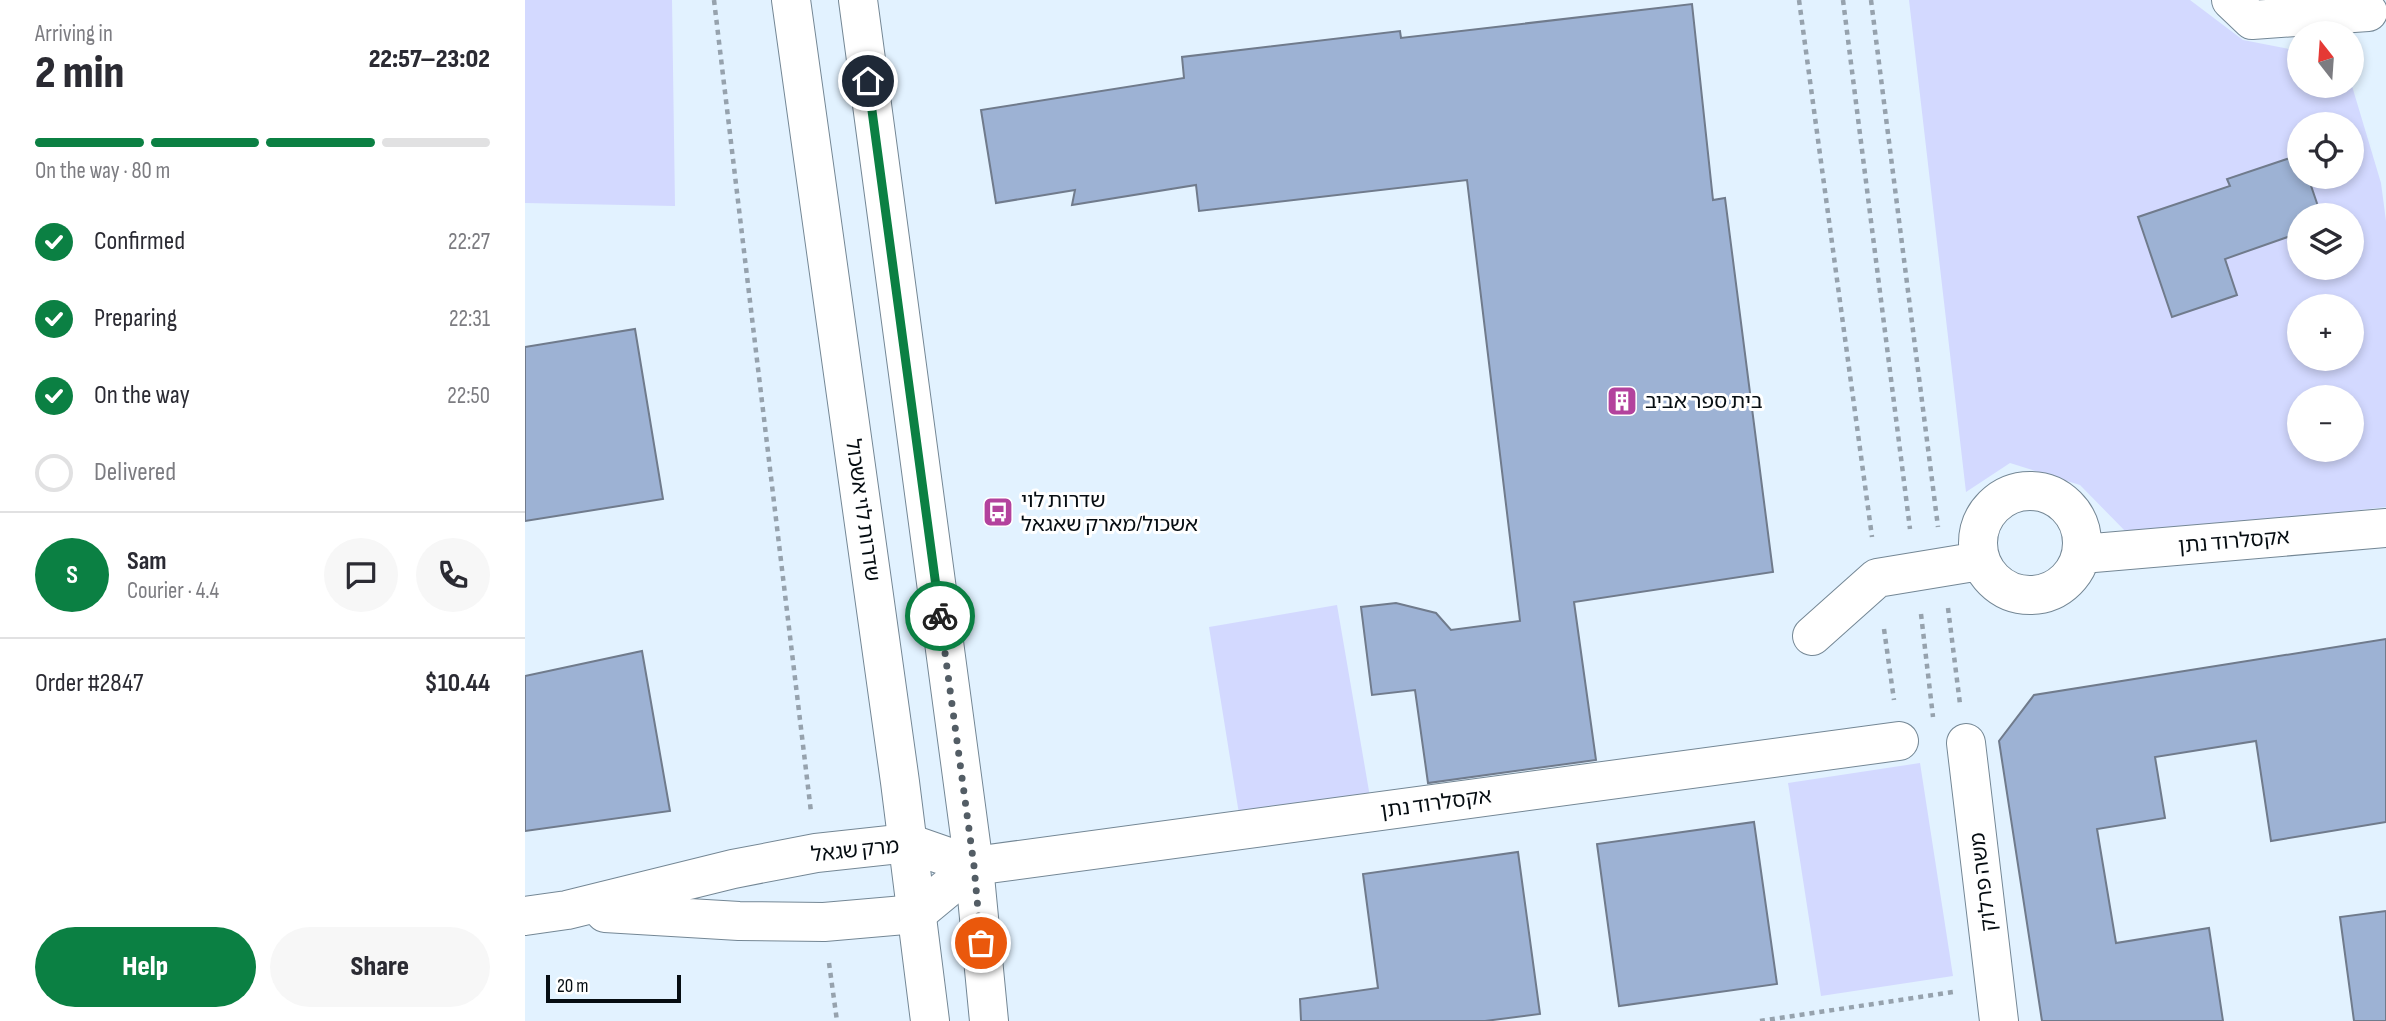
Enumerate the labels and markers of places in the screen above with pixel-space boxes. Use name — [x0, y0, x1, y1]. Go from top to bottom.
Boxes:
pin — [838, 51, 898, 111]
building icon: בית ספר אביב — [1605, 384, 1639, 418]
place label: בית ספר אביב — [1645, 389, 1763, 414]
place label: שדרות לוי אשכול/מארק שאגאל — [1021, 488, 1198, 537]
bus stop icon: שדרות לוי אשכול/מארק שאגאל — [981, 495, 1015, 529]
pin — [951, 913, 1011, 973]

